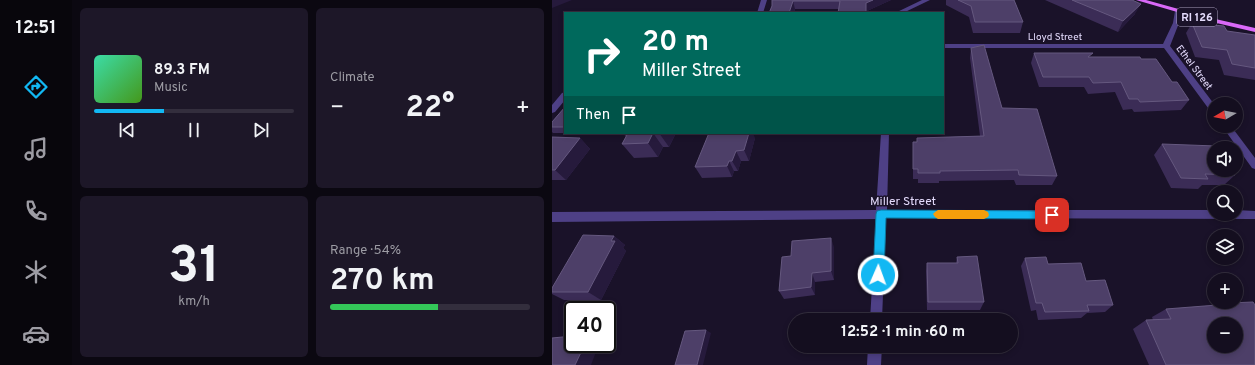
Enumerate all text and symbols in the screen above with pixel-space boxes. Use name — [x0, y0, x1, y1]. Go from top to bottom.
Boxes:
road number: RI 126 — [1177, 8, 1217, 26]
text: 12:51 — [16, 17, 56, 40]
text: 20 m — [642, 25, 709, 61]
icon: right — [576, 28, 628, 80]
street label: Lloyd Street — [1028, 31, 1082, 44]
street label: Ethel Street — [1173, 43, 1215, 93]
text: Miller Street — [642, 60, 741, 83]
text: 89.3 FM — [154, 61, 210, 80]
text: Climate — [330, 70, 375, 86]
icon: directions — [22, 73, 50, 101]
text: Music — [154, 80, 188, 96]
text: 22° — [405, 90, 455, 127]
text: − — [330, 95, 344, 122]
text: + — [516, 95, 530, 122]
north arrow — [1207, 97, 1243, 133]
map controls — [1207, 97, 1243, 353]
icon: arrive — [618, 104, 640, 126]
text: Then — [576, 106, 610, 125]
icon: previous — [116, 119, 138, 141]
icon: pause — [183, 119, 205, 141]
icon: next — [250, 119, 272, 141]
icon: music — [22, 135, 50, 163]
button: sound — [1207, 141, 1243, 177]
button: search — [1207, 185, 1243, 221]
street label: Miller Street — [870, 194, 936, 210]
icon: phone — [22, 197, 50, 225]
pin — [1035, 198, 1069, 232]
icon: arrive — [1041, 204, 1063, 226]
button: layers — [1207, 229, 1243, 265]
text: 31 — [168, 235, 220, 301]
text: Range · 54% — [330, 243, 401, 259]
position arrow — [857, 254, 899, 296]
icon: climate — [22, 258, 50, 286]
text: 270 km — [330, 263, 435, 300]
button: + — [1207, 273, 1243, 309]
text: km/h — [178, 294, 210, 310]
speed limit sign: 40 — [564, 301, 616, 353]
button: − — [1207, 317, 1243, 353]
icon: car — [22, 320, 50, 348]
text: 12:52 · 1 min · 60 m — [841, 323, 965, 342]

